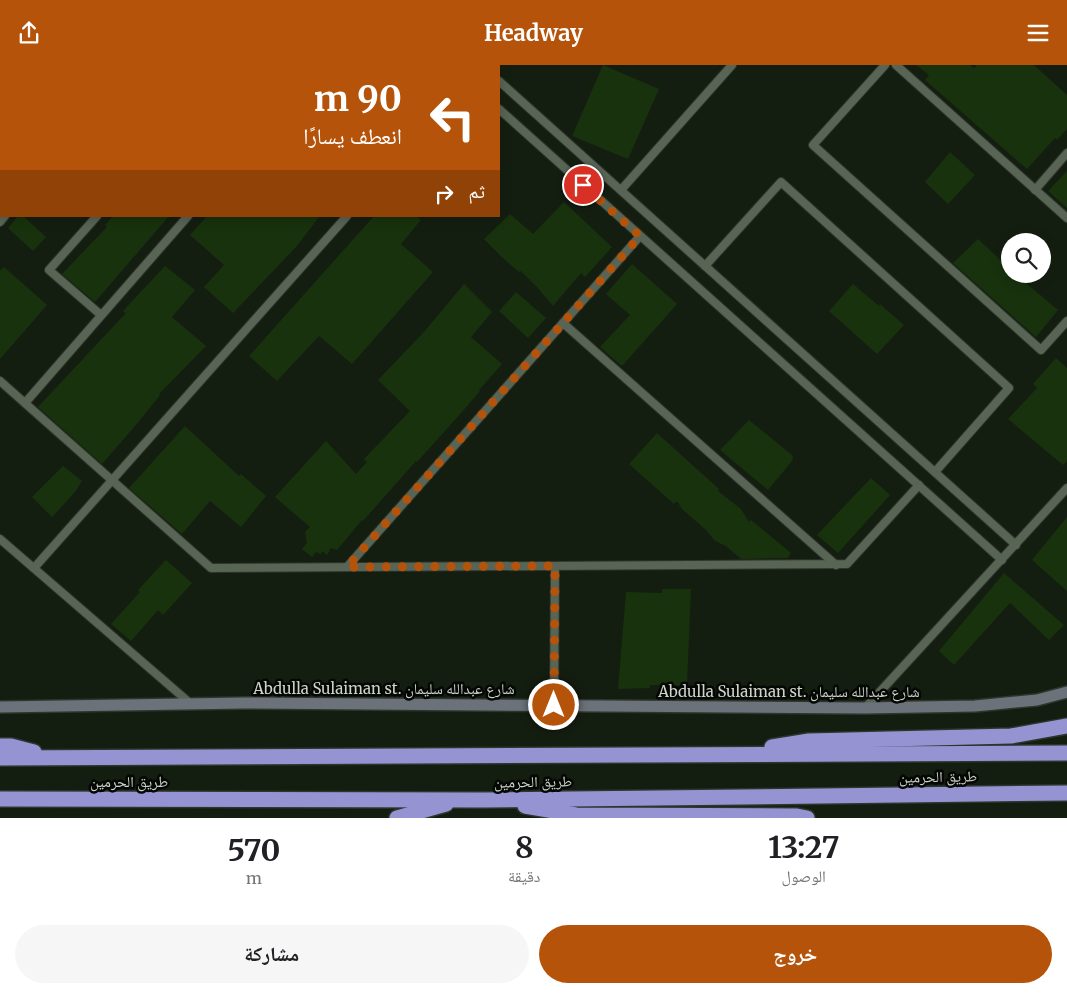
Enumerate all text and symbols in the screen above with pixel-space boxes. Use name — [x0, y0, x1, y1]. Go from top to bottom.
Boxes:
icon: share — [15, 19, 43, 47]
text: Headway — [484, 19, 583, 47]
icon: menu — [1024, 19, 1052, 47]
text: 90 m — [314, 77, 402, 121]
icon: left — [420, 85, 485, 150]
text: انعطف يسارًا — [303, 122, 402, 150]
pin — [562, 164, 604, 206]
icon: arrive — [569, 171, 597, 199]
text: ثم — [468, 179, 485, 203]
icon: right — [430, 180, 458, 208]
map controls — [1001, 233, 1051, 283]
button: search — [1001, 233, 1051, 283]
position arrow — [527, 678, 579, 730]
street label: Abdulla Sulaiman st. شارع عبدالله سليمان — [252, 679, 515, 699]
street label: Abdulla Sulaiman st. شارع عبدالله سليمان — [657, 682, 920, 702]
street label: طريق الحرمين — [899, 766, 977, 788]
street label: طريق الحرمين — [494, 771, 572, 793]
street label: طريق الحرمين — [90, 772, 168, 792]
text: 8 — [515, 828, 534, 866]
text: 13:27 — [768, 828, 840, 866]
text: 570 — [228, 831, 280, 869]
text: دقيقة — [508, 866, 540, 886]
text: الوصول — [782, 866, 826, 886]
text: m — [246, 868, 262, 888]
button: مشاركة — [15, 925, 529, 983]
button: خروج — [539, 925, 1052, 983]

